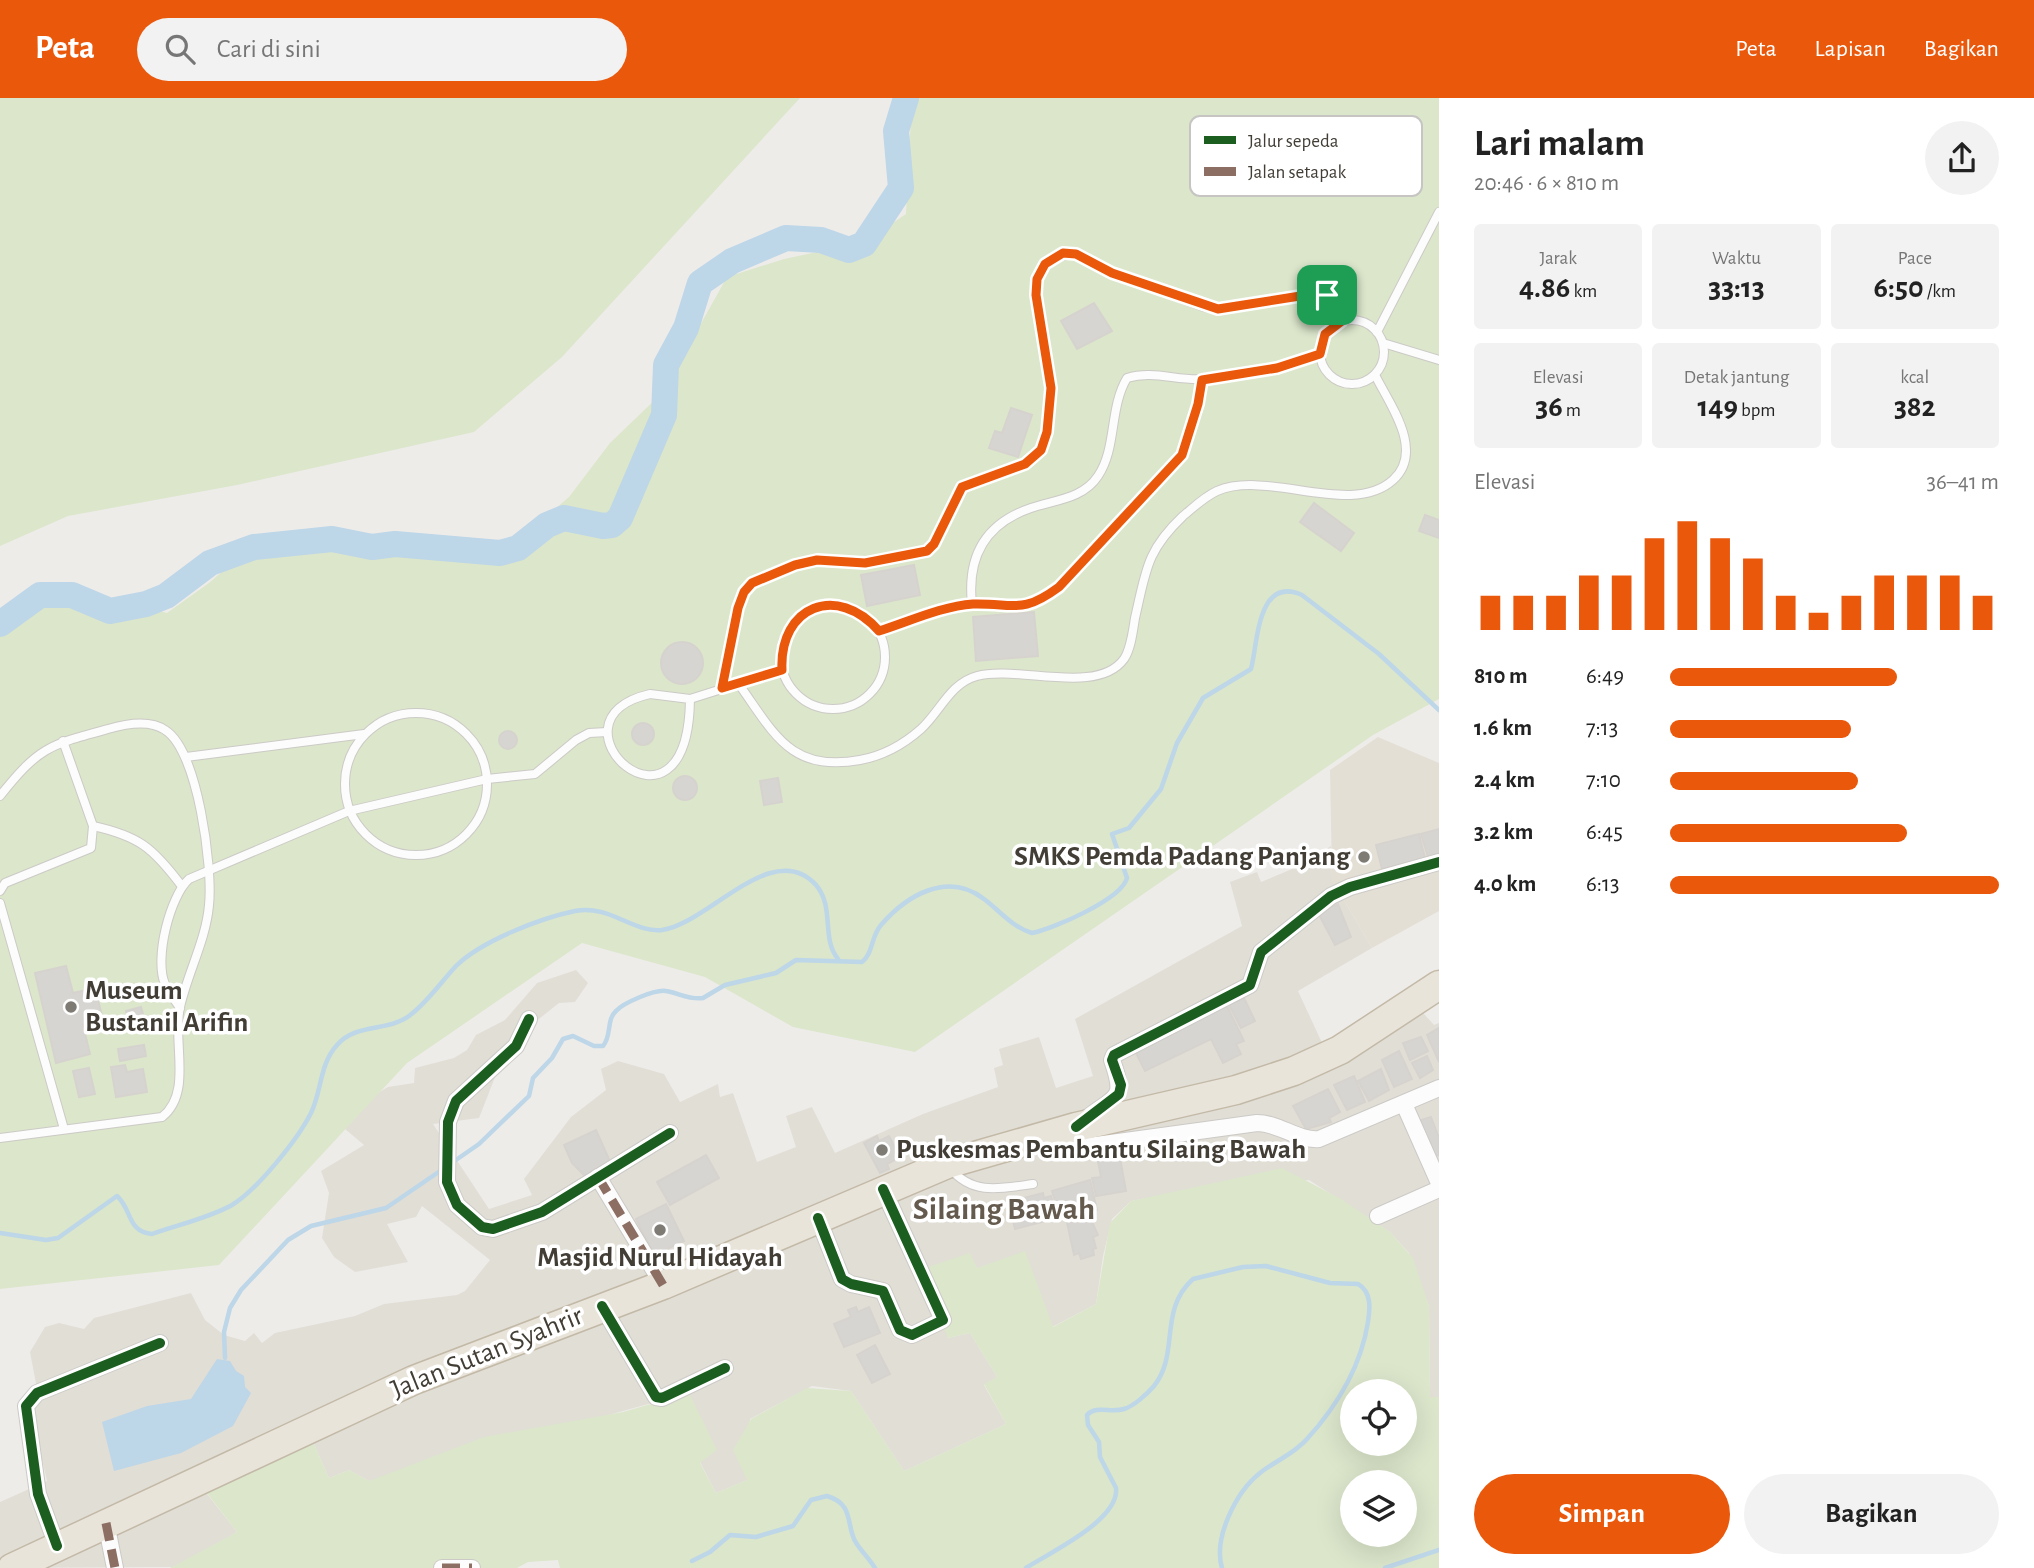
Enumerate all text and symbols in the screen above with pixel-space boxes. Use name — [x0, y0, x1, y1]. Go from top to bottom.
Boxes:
search box — [137, 18, 627, 81]
icon: search — [161, 30, 199, 68]
text: Peta — [35, 32, 95, 65]
text: Cari di sini — [217, 36, 321, 62]
text: Peta — [1735, 37, 1777, 61]
text: Lapisan — [1815, 37, 1886, 61]
text: Bagikan — [1924, 37, 1999, 61]
legend — [1190, 116, 1422, 196]
button: share — [1925, 121, 1999, 195]
text: Lari malam — [1474, 125, 1645, 163]
text: Jalur sepeda — [1248, 132, 1339, 151]
text: Jalan setapak — [1248, 163, 1347, 182]
text: 20:46 · 6 × 810 m — [1474, 172, 1619, 195]
text: Jarak — [1539, 249, 1577, 268]
text: Waktu — [1712, 249, 1761, 268]
text: Pace — [1898, 249, 1932, 268]
pin — [1297, 265, 1357, 325]
text: 4.86 — [1519, 273, 1570, 303]
text: 33:13 — [1708, 273, 1765, 303]
text: 6:50 — [1874, 273, 1924, 303]
icon: arrive — [1308, 276, 1346, 314]
text: km — [1570, 282, 1597, 301]
text: /km — [1924, 282, 1956, 301]
text: Elevasi — [1533, 368, 1584, 387]
text: Detak jantung — [1684, 368, 1789, 387]
text: kcal — [1900, 368, 1929, 387]
text: 36 — [1535, 392, 1563, 422]
text: 149 — [1698, 392, 1738, 422]
text: 382 — [1894, 392, 1936, 422]
text: m — [1563, 401, 1581, 420]
text: bpm — [1738, 401, 1775, 420]
text: Elevasi — [1474, 471, 1535, 494]
text: 36–41 m — [1927, 471, 1999, 494]
text: 810 m — [1474, 665, 1528, 688]
text: 6:49 — [1586, 665, 1624, 688]
text: 1.6 km — [1474, 717, 1532, 740]
text: 7:13 — [1586, 717, 1618, 740]
text: 2.4 km — [1474, 769, 1535, 792]
text: 7:10 — [1586, 769, 1621, 792]
text: 3.2 km — [1474, 821, 1533, 844]
text: 6:45 — [1586, 821, 1623, 844]
place label: SMKS Pemda Padang Panjang — [1014, 843, 1351, 871]
marker: SMKS Pemda Padang Panjang — [1356, 849, 1372, 865]
text: 4.0 km — [1474, 873, 1536, 896]
text: 6:13 — [1586, 873, 1619, 896]
place label: Museum Bustanil Arifin — [85, 977, 248, 1037]
marker: Museum Bustanil Arifin — [63, 999, 79, 1015]
place label: Puskesmas Pembantu Silaing Bawah — [896, 1136, 1306, 1164]
marker: Puskesmas Pembantu Silaing Bawah — [874, 1142, 890, 1158]
district label: Silaing Bawah — [913, 1193, 1095, 1225]
marker: Masjid Nurul Hidayah — [652, 1222, 668, 1238]
place label: Masjid Nurul Hidayah — [537, 1244, 783, 1272]
street label: Jalan Sutan Syahrir — [387, 1302, 587, 1404]
map controls — [1340, 1379, 1417, 1547]
button: locate — [1340, 1379, 1417, 1456]
button: layers — [1340, 1470, 1417, 1547]
button: Simpan — [1474, 1474, 1730, 1554]
button: Bagikan — [1744, 1474, 1999, 1554]

